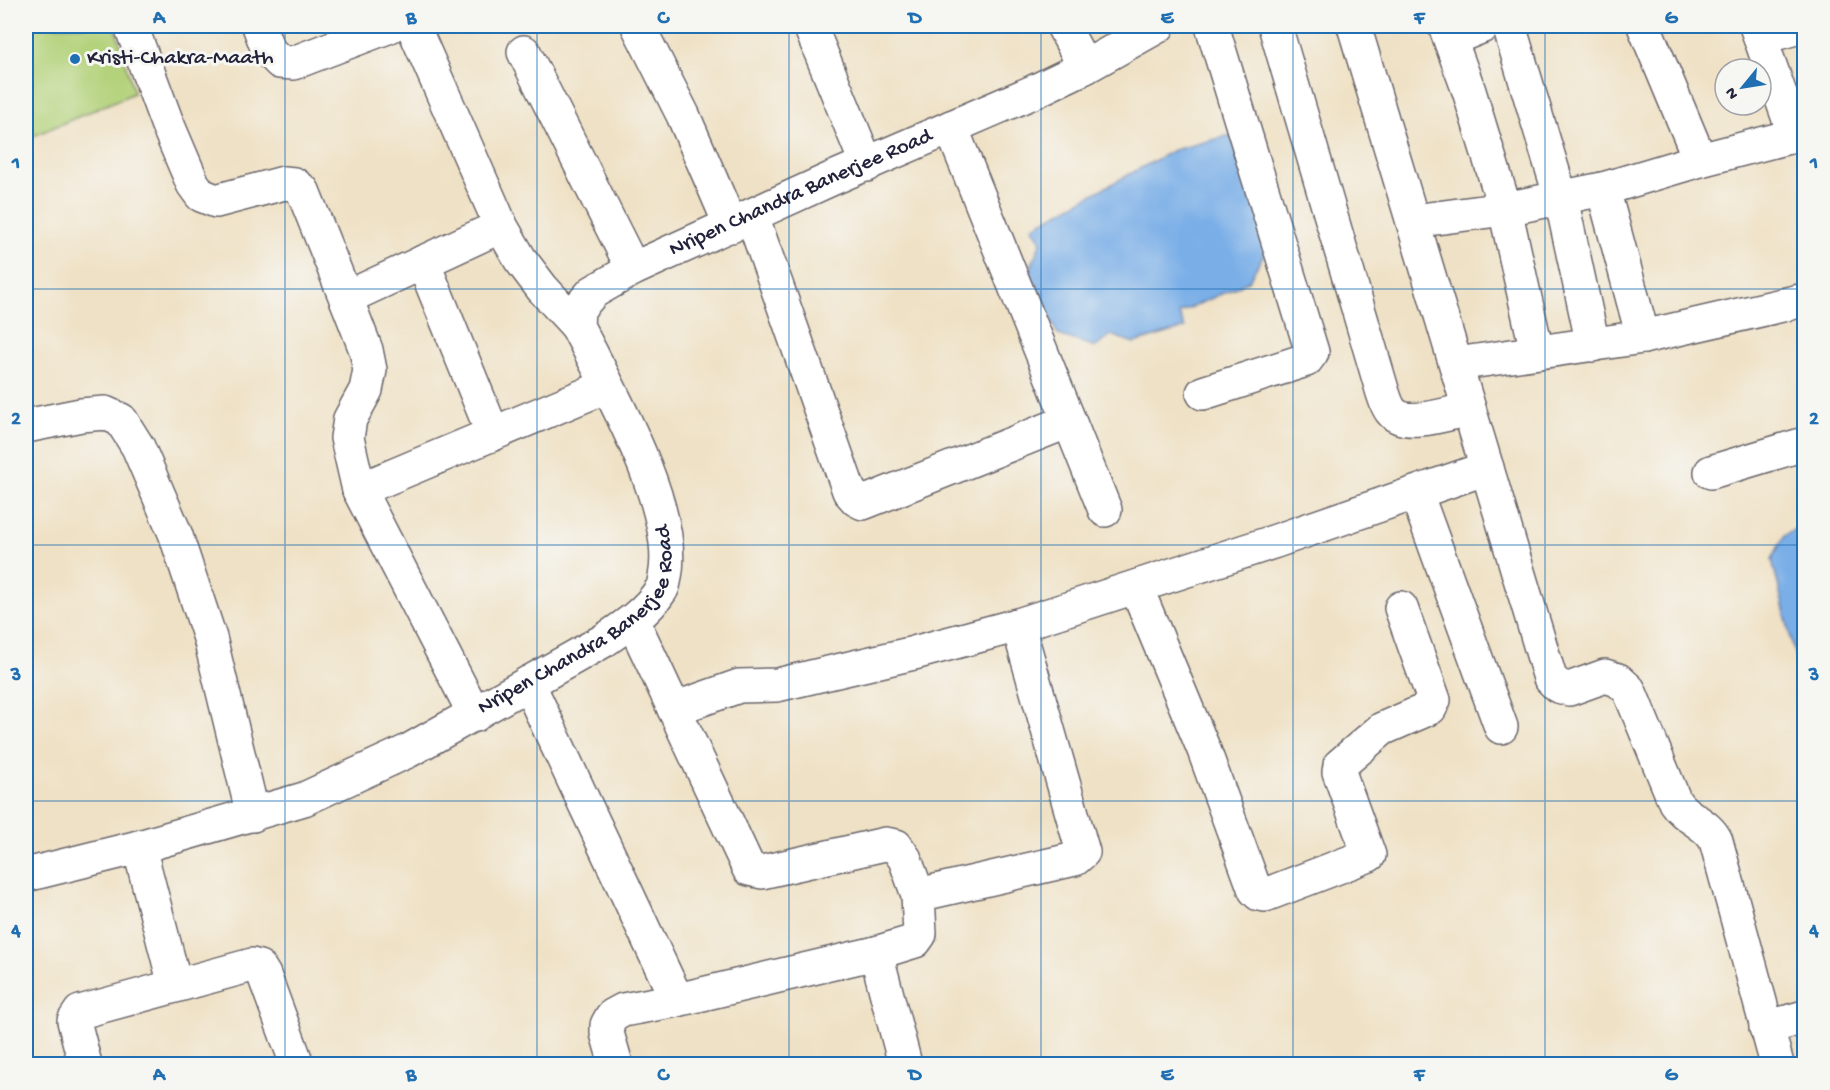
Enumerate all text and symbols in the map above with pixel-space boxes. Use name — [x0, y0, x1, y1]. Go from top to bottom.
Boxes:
text: A — [152, 8, 167, 31]
text: B — [405, 8, 417, 31]
text: C — [657, 8, 671, 31]
text: D — [906, 8, 922, 31]
text: E — [1161, 8, 1175, 31]
text: F — [1413, 8, 1426, 31]
text: G — [1665, 8, 1679, 31]
place label: Kristi-Chakra-Maath — [87, 46, 274, 72]
marker: Kristi-Chakra-Maath — [68, 52, 82, 66]
north arrow — [1713, 57, 1773, 117]
text: N — [1722, 83, 1744, 102]
street label: Nripen Chandra Banerjee Road — [666, 123, 938, 264]
text: 1 — [11, 153, 20, 176]
text: 1 — [1809, 153, 1818, 176]
text: 2 — [11, 409, 21, 432]
text: 2 — [1809, 409, 1819, 432]
street label: Nripen Chandra Banerjee Road — [474, 521, 680, 722]
text: 3 — [10, 665, 21, 688]
text: 3 — [1808, 665, 1819, 688]
text: 4 — [10, 921, 21, 944]
text: 4 — [1808, 921, 1819, 944]
text: A — [152, 1065, 167, 1088]
text: B — [405, 1065, 417, 1088]
text: C — [657, 1065, 671, 1088]
text: D — [906, 1065, 922, 1088]
text: E — [1161, 1065, 1175, 1088]
text: F — [1413, 1065, 1426, 1088]
text: G — [1665, 1065, 1679, 1088]

